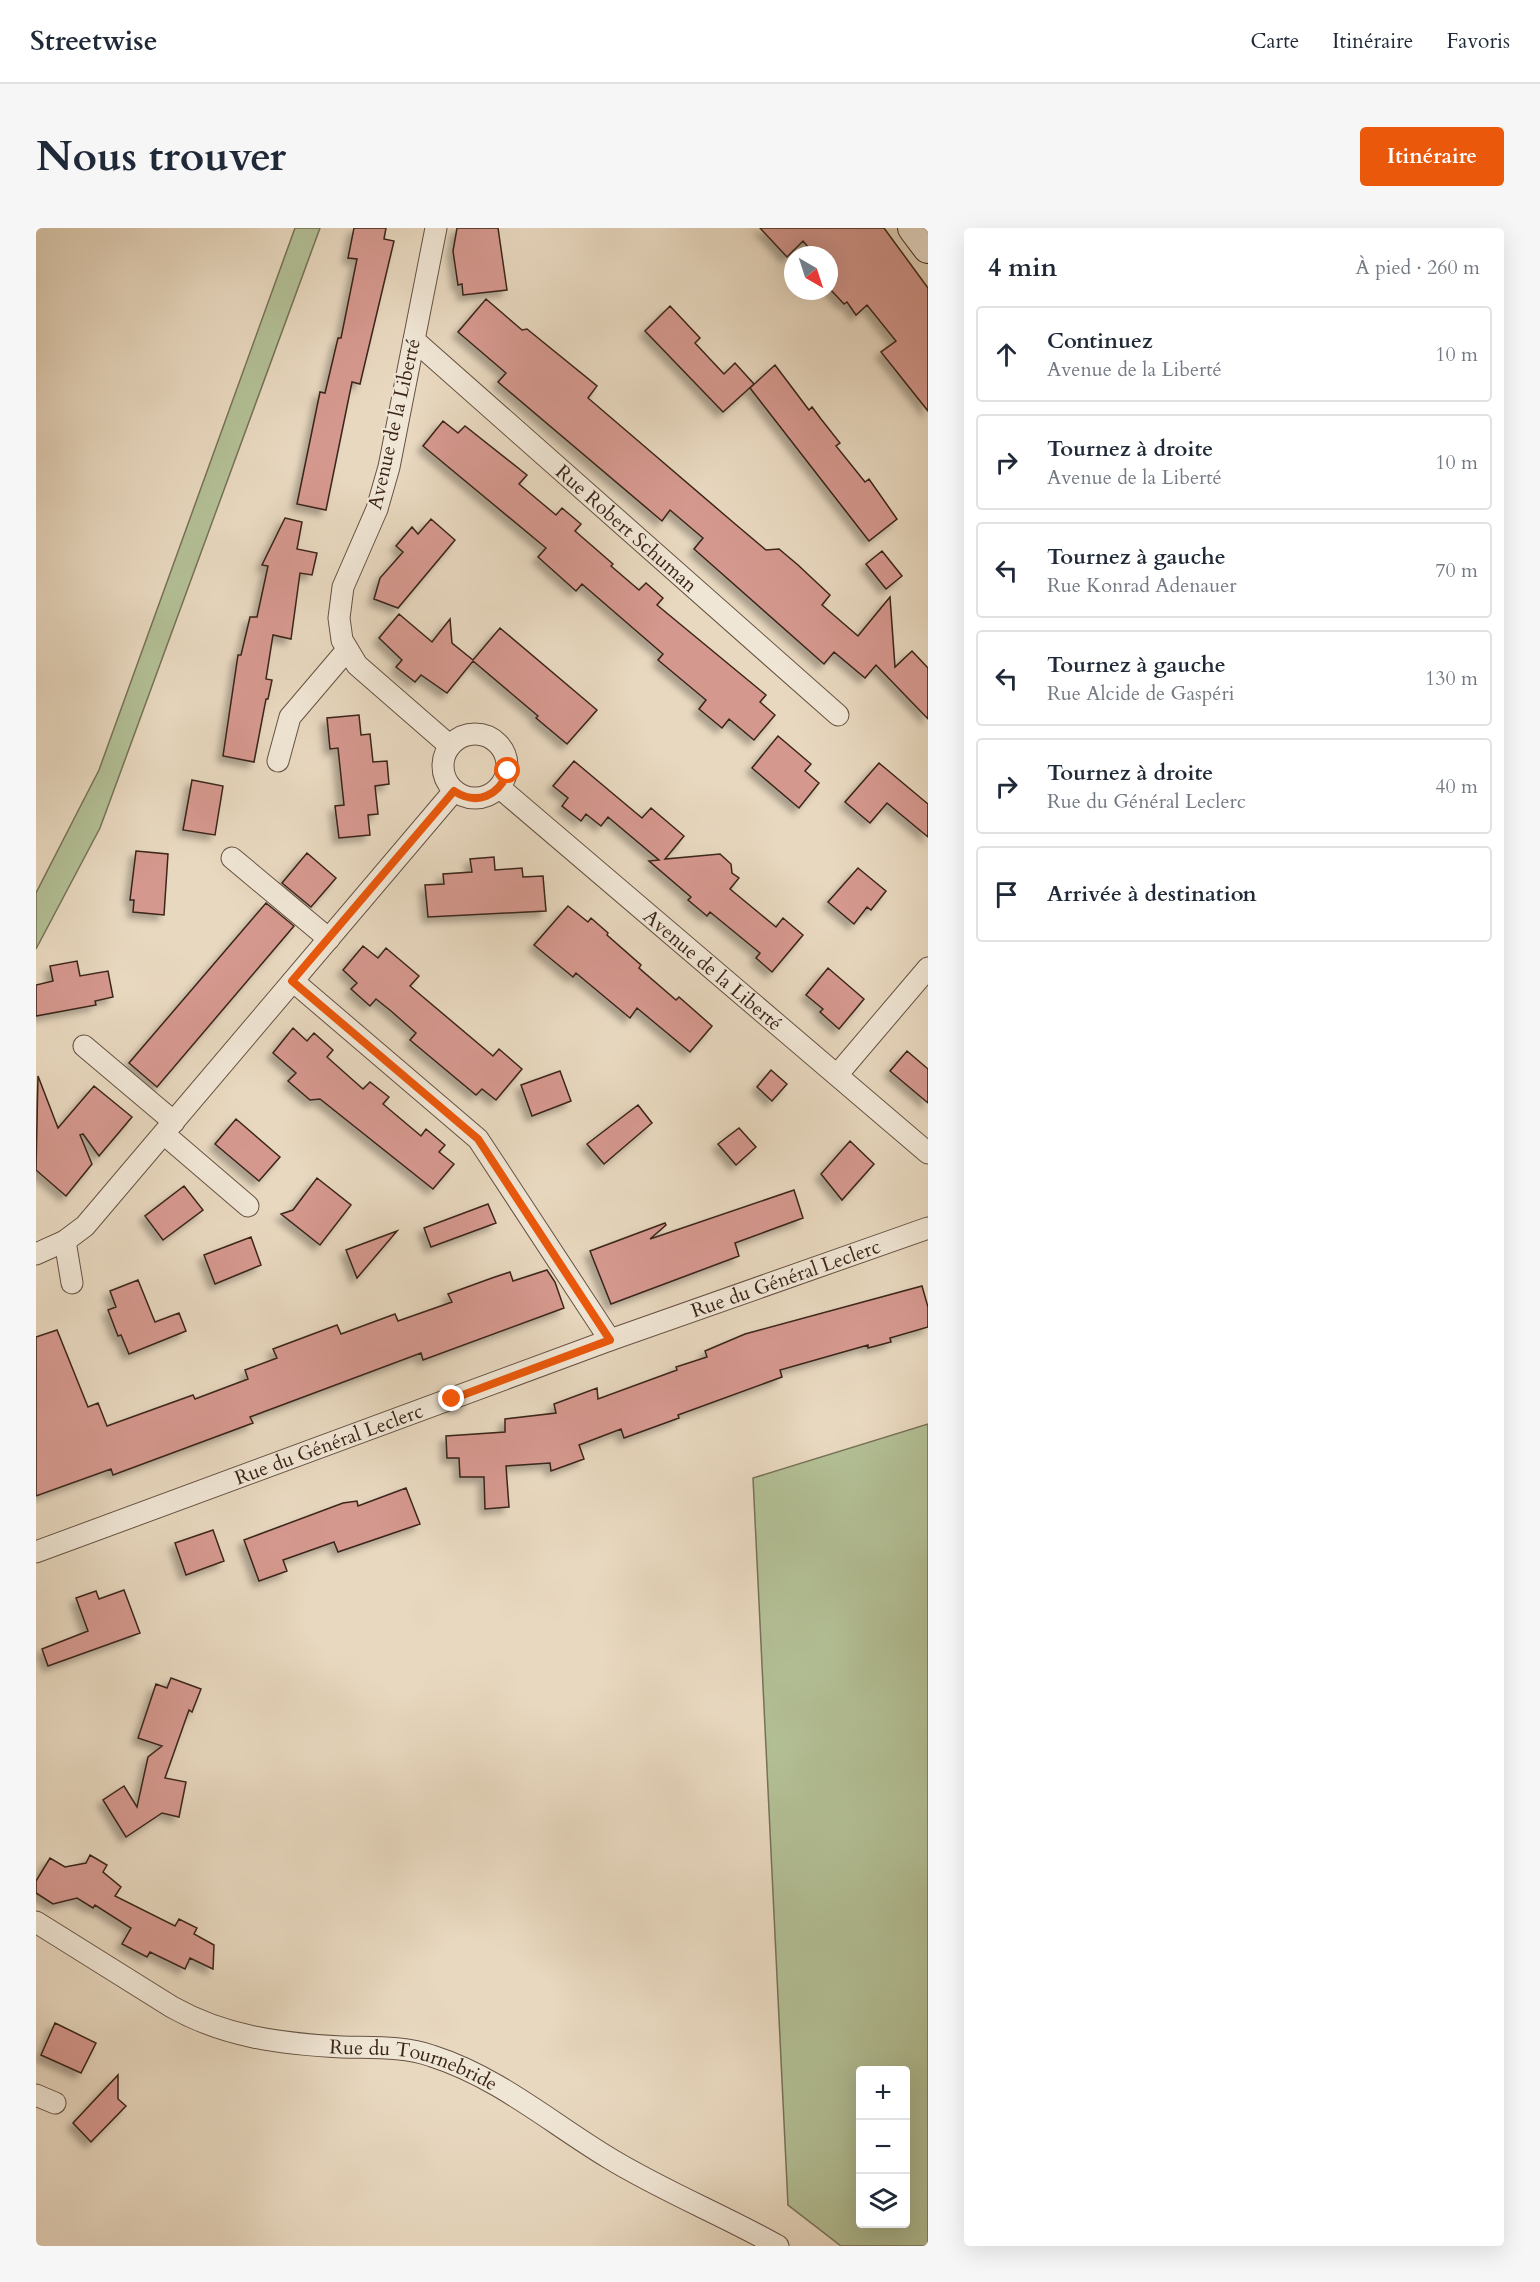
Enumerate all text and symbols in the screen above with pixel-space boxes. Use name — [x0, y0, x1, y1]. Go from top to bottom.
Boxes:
text: Streetwise — [30, 22, 158, 60]
text: Carte — [1250, 27, 1299, 56]
text: Itinéraire — [1332, 27, 1413, 56]
text: Favoris — [1446, 27, 1510, 56]
button: Itinéraire — [1360, 127, 1504, 186]
text: Nous trouver — [36, 128, 286, 185]
north arrow — [784, 246, 838, 300]
text: 4 min — [988, 250, 1057, 285]
text: À pied · 260 m — [1356, 254, 1480, 281]
text: Continuez — [1047, 326, 1153, 356]
street label: Avenue de la Liberté — [361, 336, 427, 512]
icon: ahead — [990, 338, 1023, 371]
text: 10 m — [1435, 341, 1478, 368]
text: Avenue de la Liberté — [1047, 356, 1222, 383]
text: Tournez à droite — [1047, 434, 1213, 464]
icon: right — [990, 446, 1023, 479]
text: 10 m — [1435, 449, 1478, 476]
street label: Rue Robert Schuman — [550, 458, 704, 599]
text: Avenue de la Liberté — [1047, 464, 1222, 491]
text: Tournez à gauche — [1047, 542, 1226, 572]
icon: left — [990, 554, 1023, 587]
text: 70 m — [1435, 557, 1478, 584]
text: Rue Konrad Adenauer — [1047, 572, 1237, 599]
text: Tournez à gauche — [1047, 650, 1226, 680]
icon: left — [990, 662, 1023, 695]
text: 130 m — [1425, 665, 1478, 692]
text: Rue Alcide de Gaspéri — [1047, 680, 1234, 707]
route start — [494, 757, 520, 783]
text: Tournez à droite — [1047, 758, 1213, 788]
icon: right — [990, 770, 1023, 803]
text: 40 m — [1435, 773, 1478, 800]
text: Rue du Général Leclerc — [1047, 788, 1246, 815]
icon: arrive — [990, 878, 1023, 911]
text: Arrivée à destination — [1047, 879, 1257, 909]
street label: Avenue de la Liberté — [638, 903, 788, 1037]
street label: Rue du Général Leclerc — [687, 1232, 884, 1324]
route end — [438, 1385, 464, 1411]
street label: Rue du Général Leclerc — [231, 1397, 427, 1491]
street label: Rue du Tournebride — [329, 2033, 503, 2097]
map controls — [856, 2066, 910, 2228]
button: + — [856, 2066, 910, 2120]
button: − — [856, 2120, 910, 2174]
button: layers — [856, 2174, 910, 2228]

